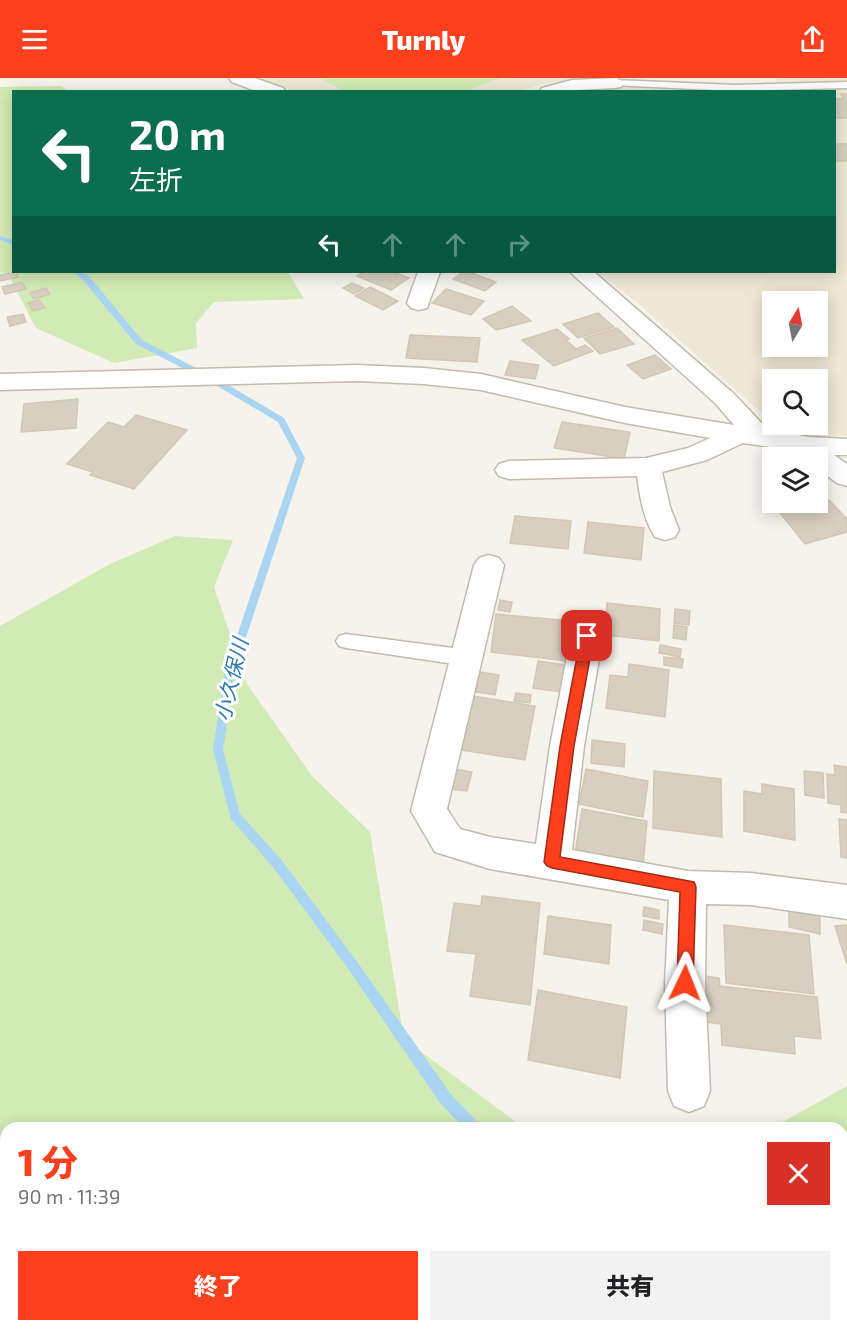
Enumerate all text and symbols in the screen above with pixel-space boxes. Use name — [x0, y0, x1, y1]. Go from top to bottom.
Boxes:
icon: menu — [18, 23, 51, 56]
text: Turnly — [382, 23, 465, 55]
icon: share — [796, 23, 829, 56]
text: 20 m — [129, 108, 226, 158]
icon: left — [30, 114, 108, 192]
text: 左折 — [129, 163, 183, 195]
icon: left — [313, 228, 346, 261]
icon: ahead — [376, 228, 409, 261]
icon: ahead — [439, 228, 472, 261]
icon: right — [502, 228, 535, 261]
north arrow — [762, 291, 828, 357]
map controls — [762, 291, 828, 513]
button: search — [762, 369, 828, 435]
button: layers — [762, 447, 828, 513]
pin — [561, 610, 612, 661]
icon: arrive — [570, 619, 603, 652]
water label: 小久保川 — [209, 634, 253, 723]
position arrow — [653, 951, 717, 1015]
text: 1 分 — [18, 1140, 78, 1183]
button: close — [767, 1142, 830, 1205]
text: 90 m · 11:39 — [18, 1184, 120, 1208]
button: 終了 — [18, 1251, 418, 1320]
button: 共有 — [430, 1251, 830, 1320]

